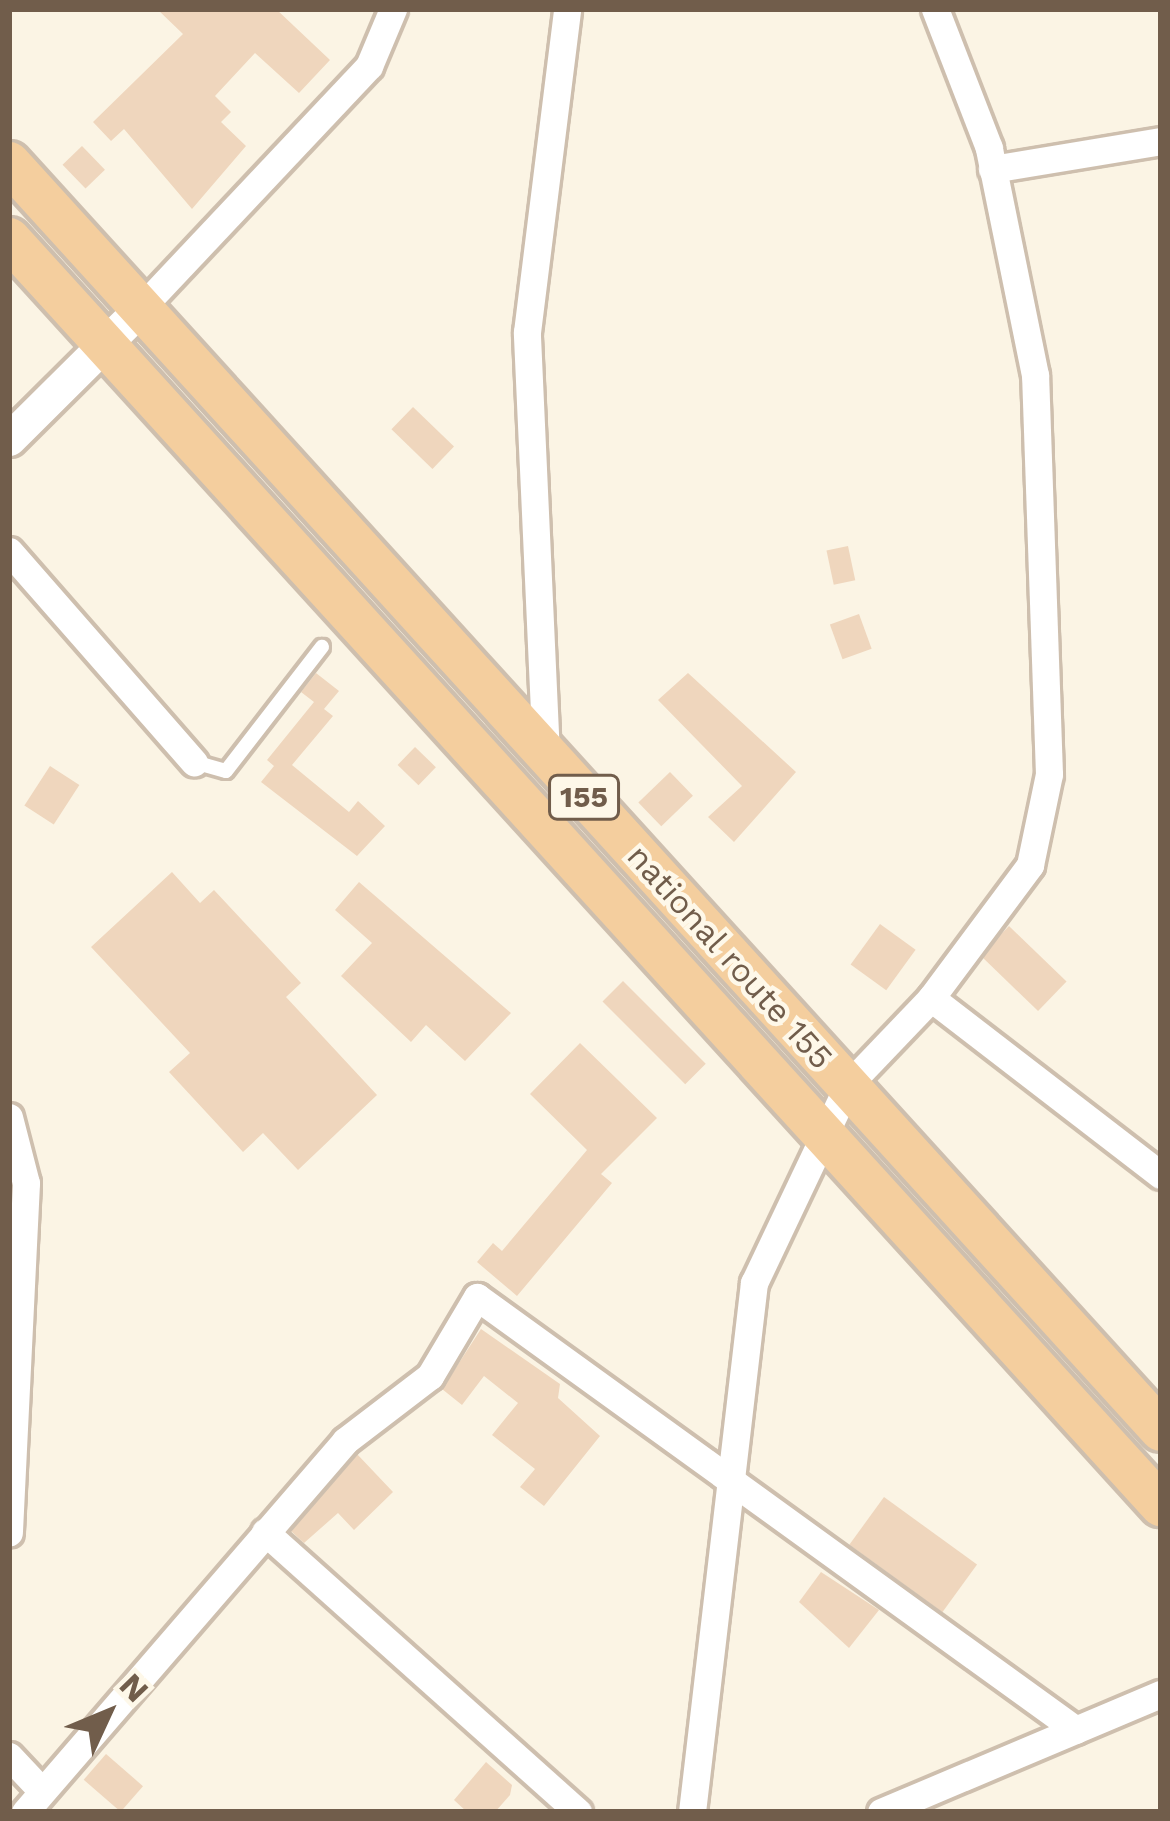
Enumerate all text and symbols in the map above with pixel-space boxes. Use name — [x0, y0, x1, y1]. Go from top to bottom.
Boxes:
road number: 155 — [548, 773, 620, 821]
street label: national route 155 — [618, 836, 842, 1078]
north arrow — [48, 1653, 168, 1773]
text: N — [112, 1665, 157, 1710]

